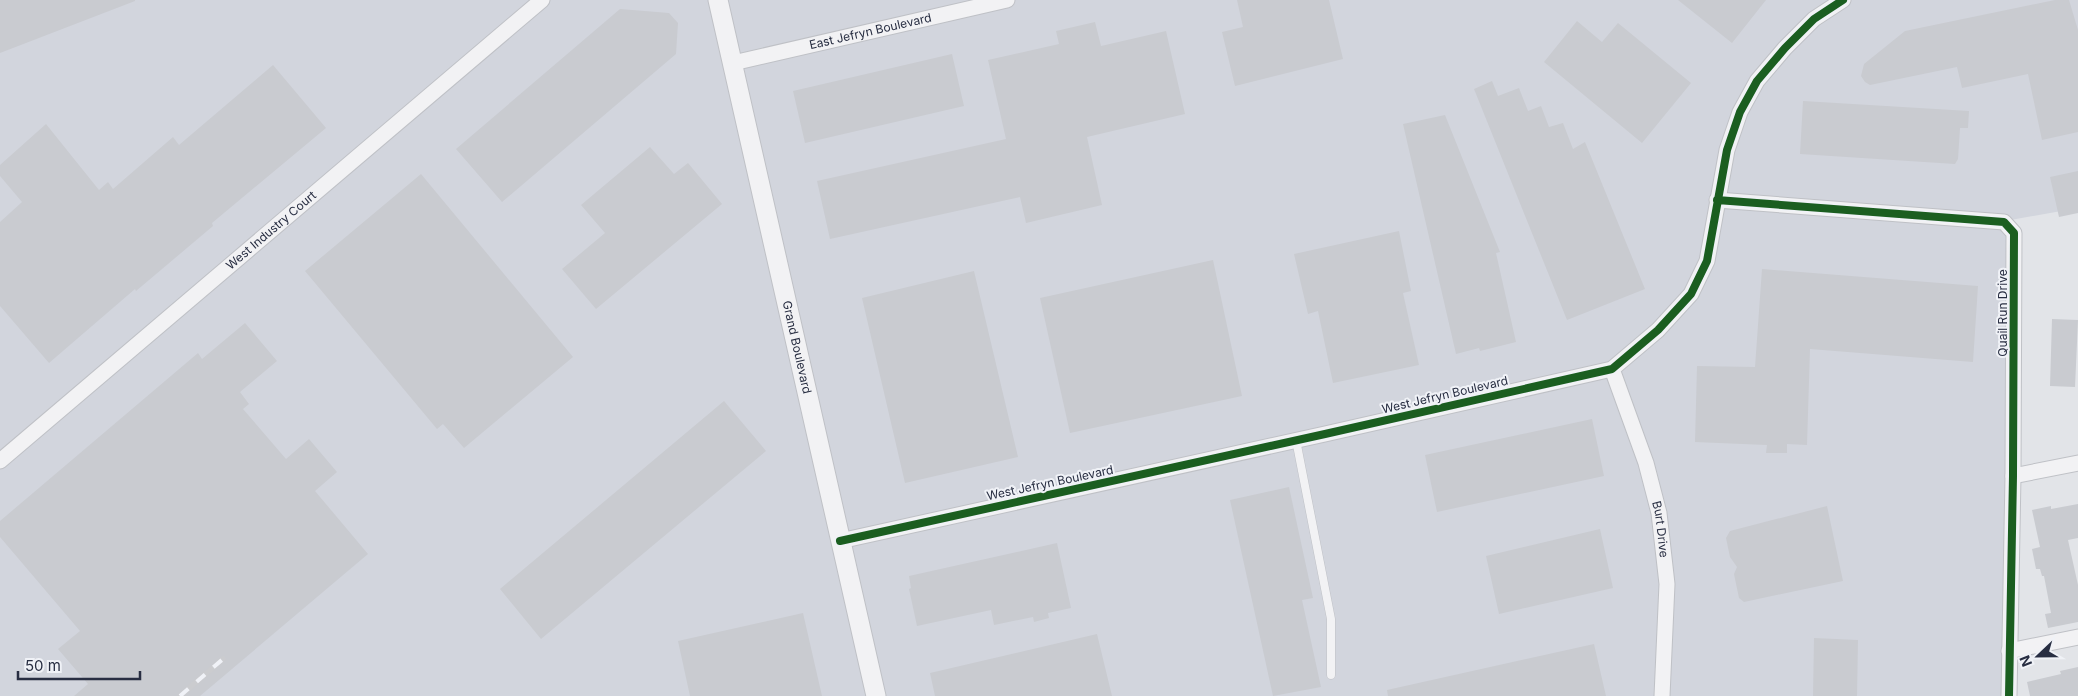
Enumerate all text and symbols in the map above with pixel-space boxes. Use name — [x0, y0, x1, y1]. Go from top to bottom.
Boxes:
street label: East Jefryn Boulevard — [808, 10, 933, 52]
street label: West Industry Court — [223, 187, 319, 272]
street label: Quail Run Drive — [1995, 269, 2010, 357]
street label: Grand Boulevard — [779, 299, 815, 395]
street label: West Jefryn Boulevard — [1380, 373, 1509, 416]
street label: West Jefryn Boulevard — [985, 462, 1115, 503]
street label: Burt Drive — [1649, 499, 1672, 558]
north arrow — [2013, 631, 2063, 681]
scale bar — [18, 648, 140, 680]
text: N — [2016, 653, 2035, 669]
text: 50 m — [25, 656, 61, 675]

